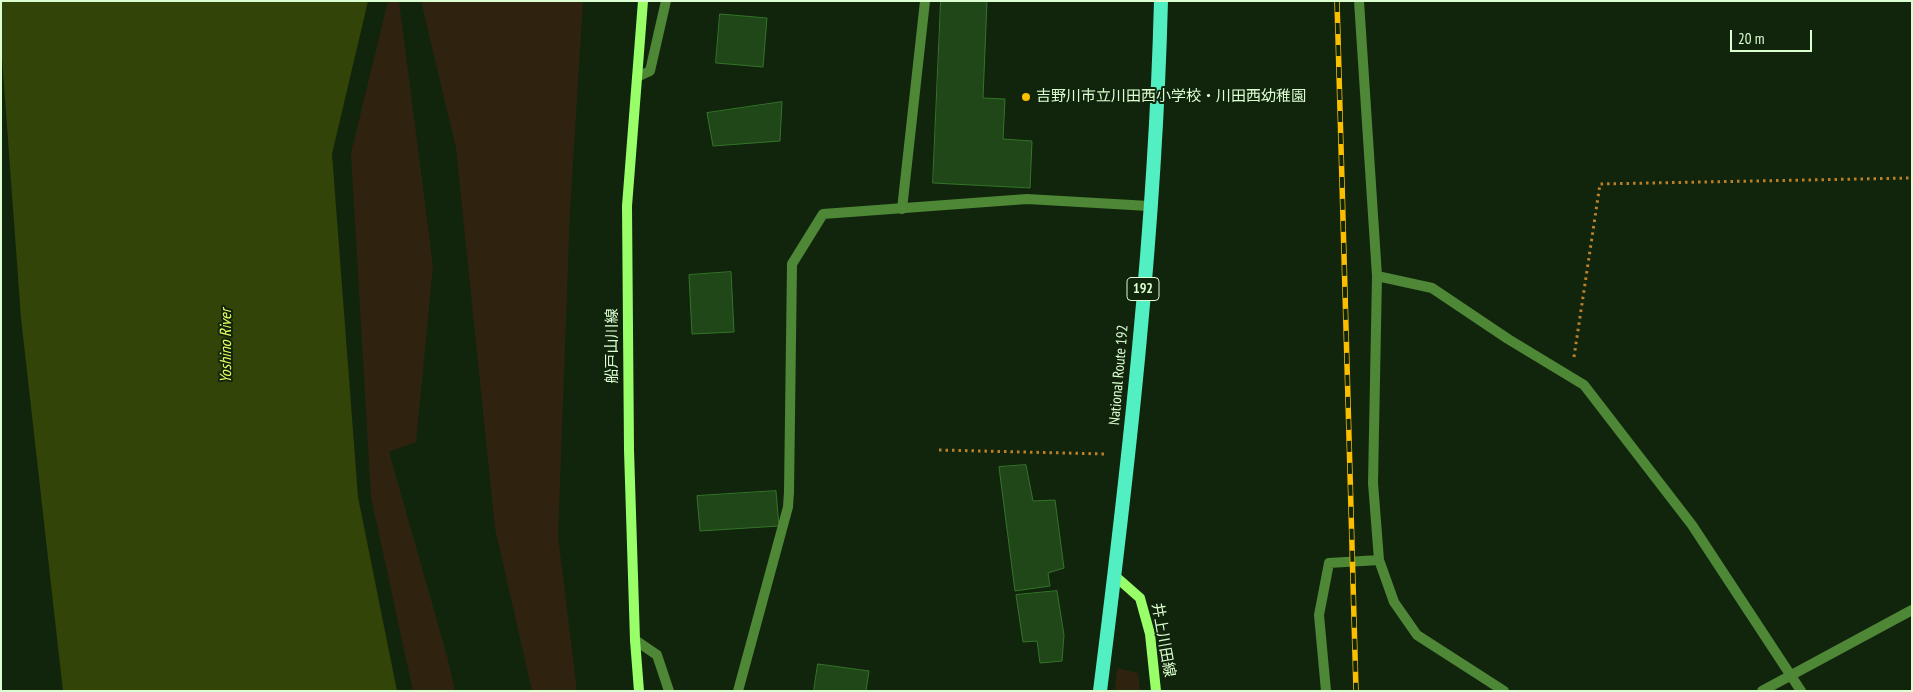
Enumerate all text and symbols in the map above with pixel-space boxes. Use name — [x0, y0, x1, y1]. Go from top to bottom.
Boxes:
scale bar — [1733, 20, 1816, 52]
text: 20 m — [1738, 29, 1764, 48]
place label: 吉野川市立川田西小学校・川田西幼稚園 — [1036, 88, 1306, 106]
marker: 吉野川市立川田西小学校・川田西幼稚園 — [1020, 91, 1032, 103]
road number: 192 — [1127, 278, 1159, 300]
water label: Yoshino River — [216, 309, 236, 383]
street label: 船戸山川線 — [604, 309, 622, 383]
street label: National Route 192 — [1106, 324, 1132, 426]
street label: 井上川田線 — [1148, 602, 1178, 678]

